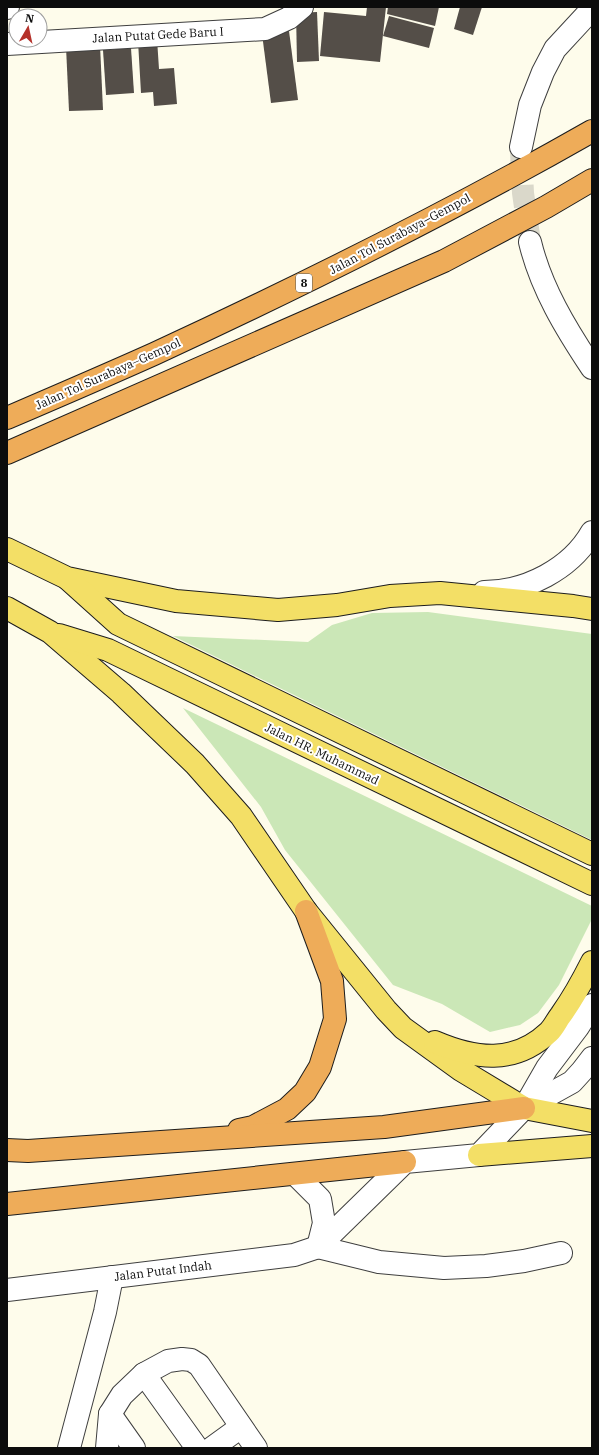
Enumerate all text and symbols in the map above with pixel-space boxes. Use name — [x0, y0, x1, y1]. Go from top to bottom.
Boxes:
north arrow — [8, 8, 48, 48]
text: N — [24, 11, 35, 26]
street label: Jalan Putat Gede Baru I — [92, 24, 224, 45]
street label: Jalan Tol Surabaya–Gempol — [327, 190, 473, 277]
road number: 8 — [296, 274, 312, 292]
street label: Jalan Tol Surabaya–Gempol — [33, 335, 183, 412]
street label: Jalan HR. Muhammad — [263, 719, 382, 788]
street label: Jalan Putat Indah — [113, 1257, 213, 1284]

